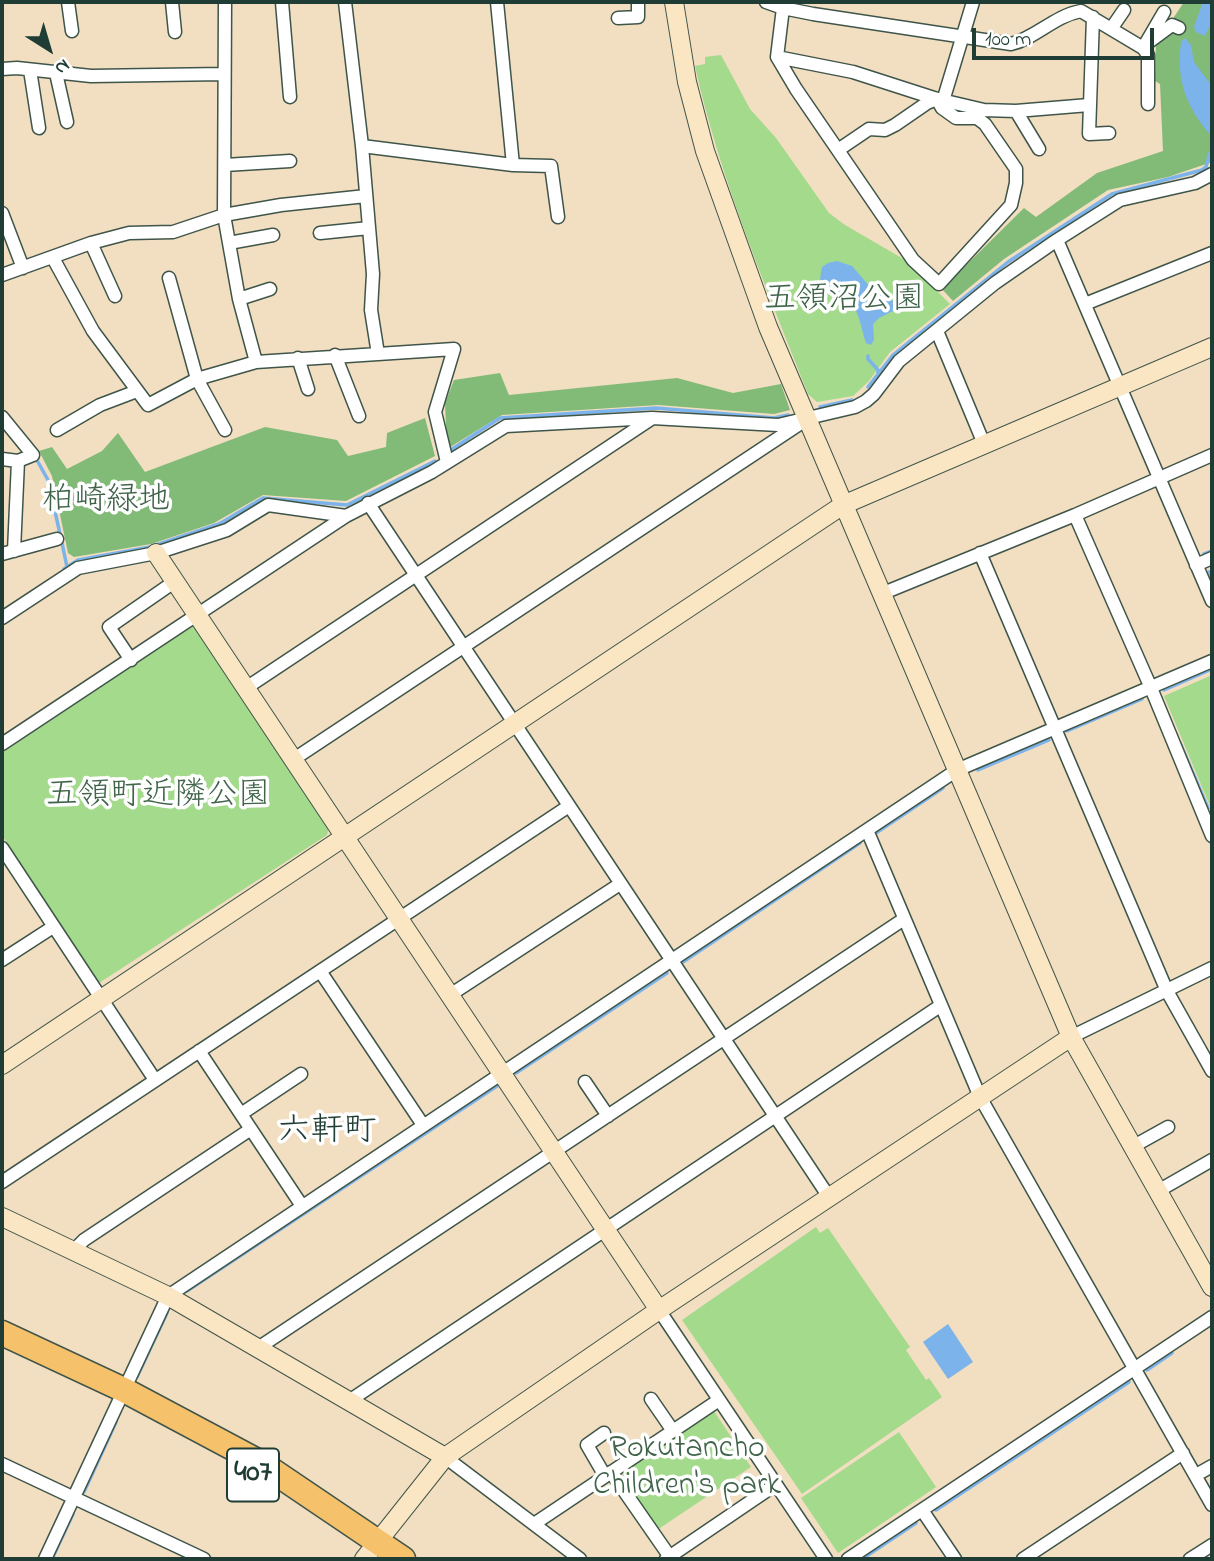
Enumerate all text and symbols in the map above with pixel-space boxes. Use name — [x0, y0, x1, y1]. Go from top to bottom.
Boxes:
north arrow — [14, 14, 84, 84]
scale bar — [976, 14, 1158, 58]
text: 100 m — [985, 25, 1031, 55]
text: N — [49, 52, 75, 81]
park label: 五領沼公園 — [764, 283, 924, 321]
park label: 柏崎緑地 — [42, 484, 170, 522]
park label: 五領町近隣公園 — [46, 779, 270, 817]
district label: 六軒町 — [278, 1114, 376, 1154]
park label: Rokutancho Children's park — [593, 1432, 781, 1507]
road number: 407 — [227, 1448, 279, 1502]

